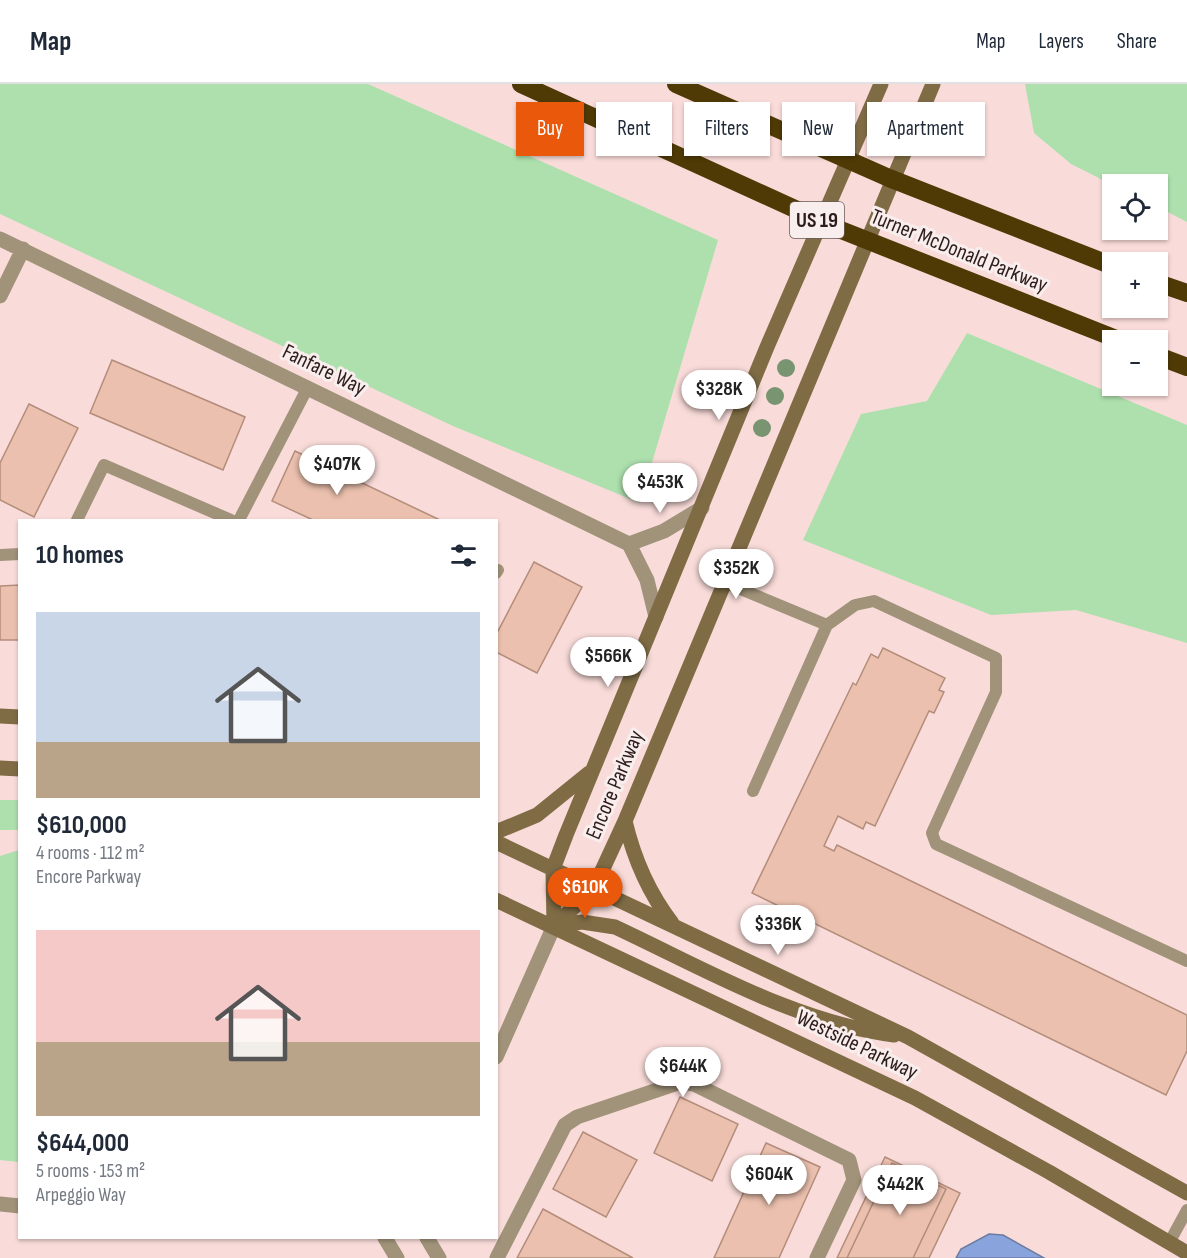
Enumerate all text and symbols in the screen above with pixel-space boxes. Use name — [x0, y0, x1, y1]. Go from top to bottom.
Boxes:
text: Map — [30, 25, 71, 58]
text: Map — [976, 29, 1005, 54]
text: Layers — [1038, 29, 1084, 54]
text: Share — [1117, 29, 1157, 54]
chip: Buy — [516, 102, 584, 156]
chip: Rent — [596, 102, 672, 156]
chip: Filters — [684, 102, 770, 156]
chip: New — [782, 102, 855, 156]
chip: Apartment — [867, 102, 985, 156]
map controls — [1102, 174, 1168, 396]
button: locate — [1102, 174, 1168, 240]
road number: US 19 — [790, 202, 844, 238]
street label: Turner McDonald Parkway — [867, 203, 1052, 299]
button: + — [1102, 252, 1168, 318]
button: − — [1102, 330, 1168, 396]
street label: Fanfare Way — [278, 338, 370, 402]
pin: $328K — [677, 370, 761, 421]
text: $328K — [695, 377, 743, 401]
pin: $407K — [295, 445, 379, 496]
text: $407K — [313, 452, 361, 476]
pin: $453K — [618, 463, 702, 514]
text: $453K — [636, 470, 684, 494]
icon: filters — [447, 539, 480, 572]
text: 10 homes — [36, 540, 124, 571]
pin: $352K — [694, 549, 778, 600]
text: $352K — [713, 556, 759, 580]
pin: $566K — [566, 637, 650, 688]
text: $566K — [584, 644, 632, 668]
icon: home — [204, 651, 312, 759]
street label: Encore Parkway — [580, 726, 650, 844]
text: $610,000 — [36, 810, 127, 841]
text: 4 rooms · 112 m² — [36, 841, 145, 865]
text: Encore Parkway — [36, 865, 141, 889]
pin: $610K — [543, 868, 627, 919]
text: $610K — [562, 875, 608, 899]
pin: $336K — [736, 905, 820, 956]
text: $336K — [754, 912, 802, 936]
icon: home — [204, 969, 312, 1077]
street label: Westside Parkway — [792, 1004, 923, 1086]
pin: $644K — [641, 1047, 725, 1098]
text: $644K — [659, 1054, 707, 1078]
text: $644,000 — [36, 1128, 129, 1159]
pin: $604K — [727, 1155, 811, 1206]
text: 5 rooms · 153 m² — [36, 1159, 145, 1183]
text: $604K — [745, 1162, 793, 1186]
pin: $442K — [858, 1165, 942, 1216]
text: $442K — [876, 1172, 924, 1196]
text: Arpeggio Way — [36, 1183, 126, 1207]

